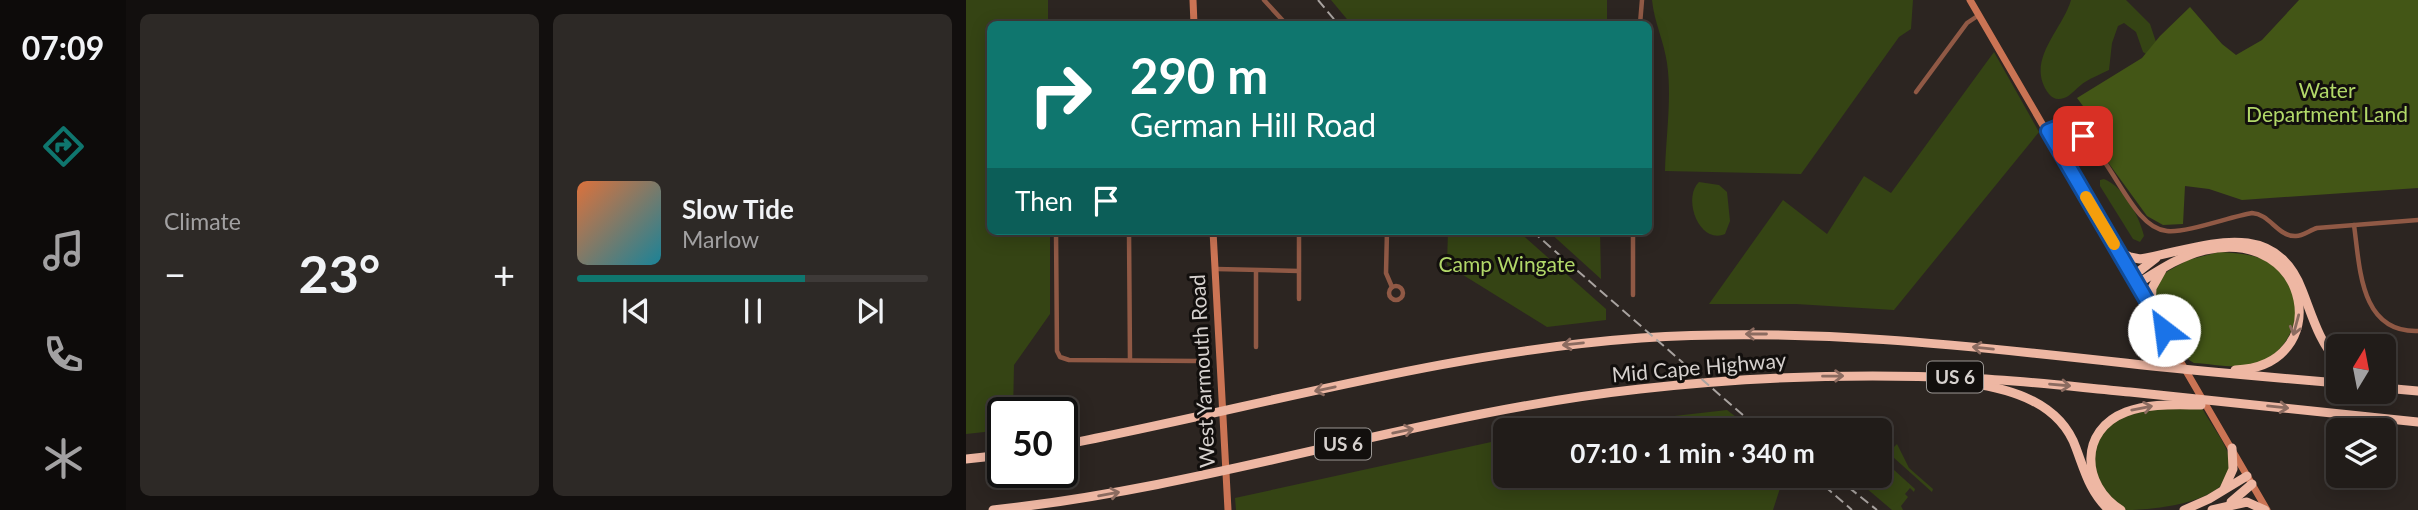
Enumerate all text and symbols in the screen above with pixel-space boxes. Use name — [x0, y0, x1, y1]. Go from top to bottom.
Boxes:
text: 07:09 — [22, 28, 104, 67]
text: 290 m — [1130, 46, 1268, 104]
icon: right — [1015, 49, 1106, 140]
park label: Water Department Land — [2246, 77, 2408, 126]
text: German Hill Road — [1130, 105, 1376, 144]
pin — [2053, 106, 2113, 166]
icon: arrive — [2064, 117, 2102, 155]
icon: directions — [39, 122, 88, 171]
icon: arrive — [1087, 182, 1125, 220]
text: Then — [1015, 185, 1073, 217]
text: Slow Tide — [682, 193, 794, 225]
text: Climate — [164, 207, 241, 235]
text: Marlow — [682, 225, 759, 253]
icon: music — [39, 226, 88, 275]
text: 23° — [299, 242, 380, 304]
text: − — [164, 251, 186, 297]
text: + — [493, 251, 515, 297]
park label: Camp Wingate — [1439, 251, 1575, 276]
street label: West Yarmouth Road — [1184, 274, 1219, 468]
icon: previous — [617, 292, 655, 330]
icon: pause — [734, 292, 772, 330]
icon: next — [851, 292, 889, 330]
position arrow — [2127, 293, 2201, 367]
one-way arrow — [2289, 313, 2302, 336]
one-way arrow — [1745, 327, 1768, 341]
icon: phone — [39, 330, 88, 379]
north arrow — [2326, 334, 2396, 404]
map controls — [2326, 334, 2396, 488]
one-way arrow — [1563, 338, 1585, 351]
one-way arrow — [1972, 341, 1995, 354]
street label: Mid Cape Highway — [1611, 346, 1787, 387]
road number: US 6 — [1927, 362, 1983, 392]
one-way arrow — [1821, 369, 1844, 383]
one-way arrow — [2049, 379, 2071, 392]
one-way arrow — [1315, 383, 1337, 396]
speed limit sign: 50 — [987, 397, 1078, 488]
one-way arrow — [2130, 401, 2153, 414]
one-way arrow — [2266, 401, 2289, 414]
button: layers — [2326, 418, 2396, 488]
one-way arrow — [1391, 424, 1414, 438]
road number: US 6 — [1315, 428, 1371, 460]
icon: climate — [39, 434, 88, 483]
text: 07:10 · 1 min · 340 m — [1570, 437, 1815, 469]
one-way arrow — [1097, 487, 1120, 500]

